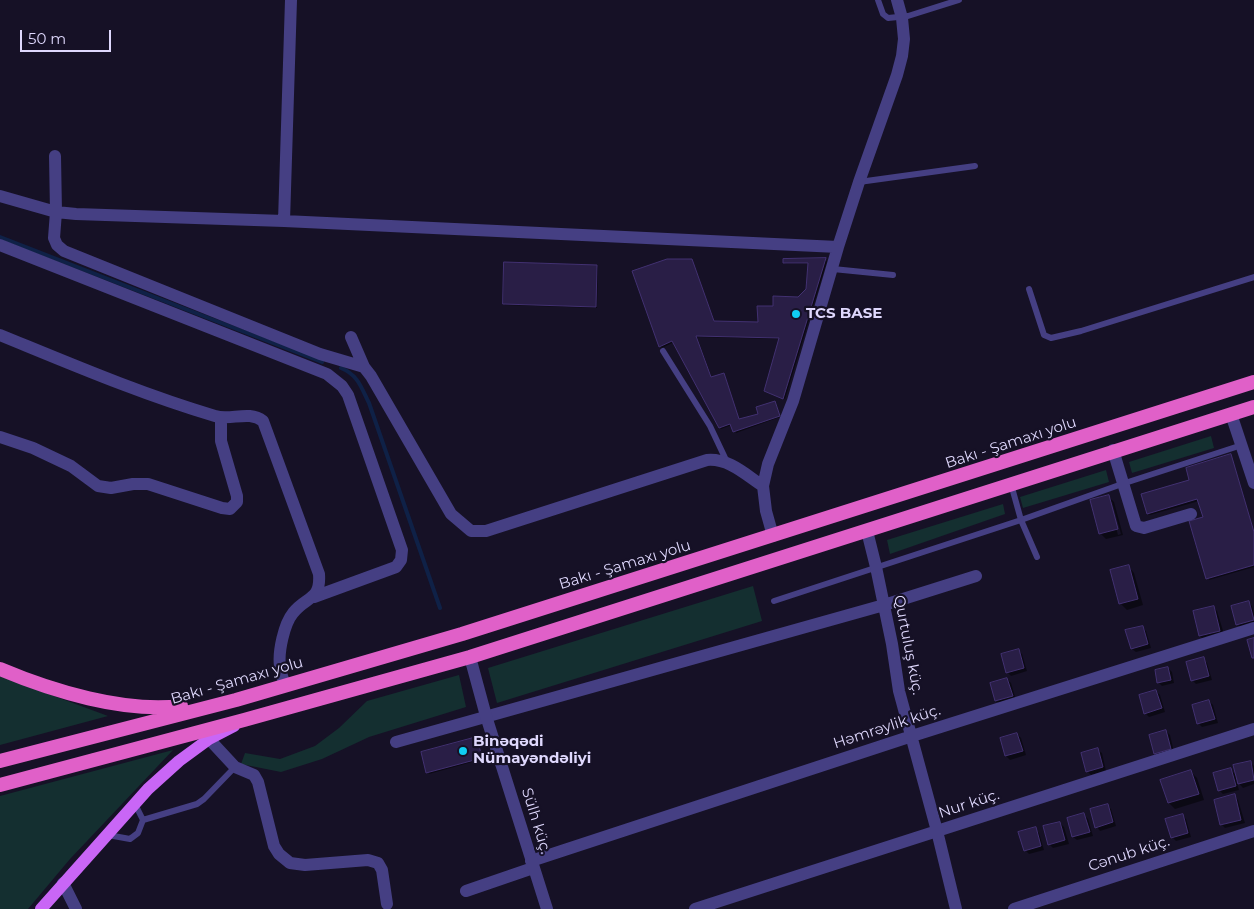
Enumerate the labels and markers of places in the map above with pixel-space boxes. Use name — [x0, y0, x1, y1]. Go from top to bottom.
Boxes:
place label: TCS BASE — [806, 305, 882, 323]
marker: TCS BASE — [790, 308, 802, 320]
place label: Binəqədi Nümayəndəliyi — [473, 733, 591, 768]
marker: Binəqədi Nümayəndəliyi — [457, 745, 469, 757]

